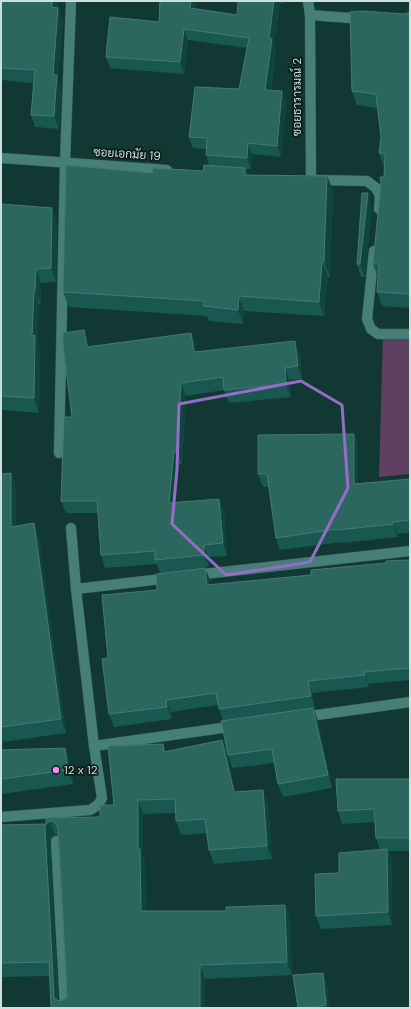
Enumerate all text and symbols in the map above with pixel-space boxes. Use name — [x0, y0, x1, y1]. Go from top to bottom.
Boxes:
street label: ซอยธารารมณ์ 2 — [289, 58, 305, 136]
street label: ซอยเอกมัย 19 — [93, 144, 161, 164]
place label: 12 x 12 — [64, 762, 98, 778]
marker: 12 x 12 — [51, 765, 61, 775]

